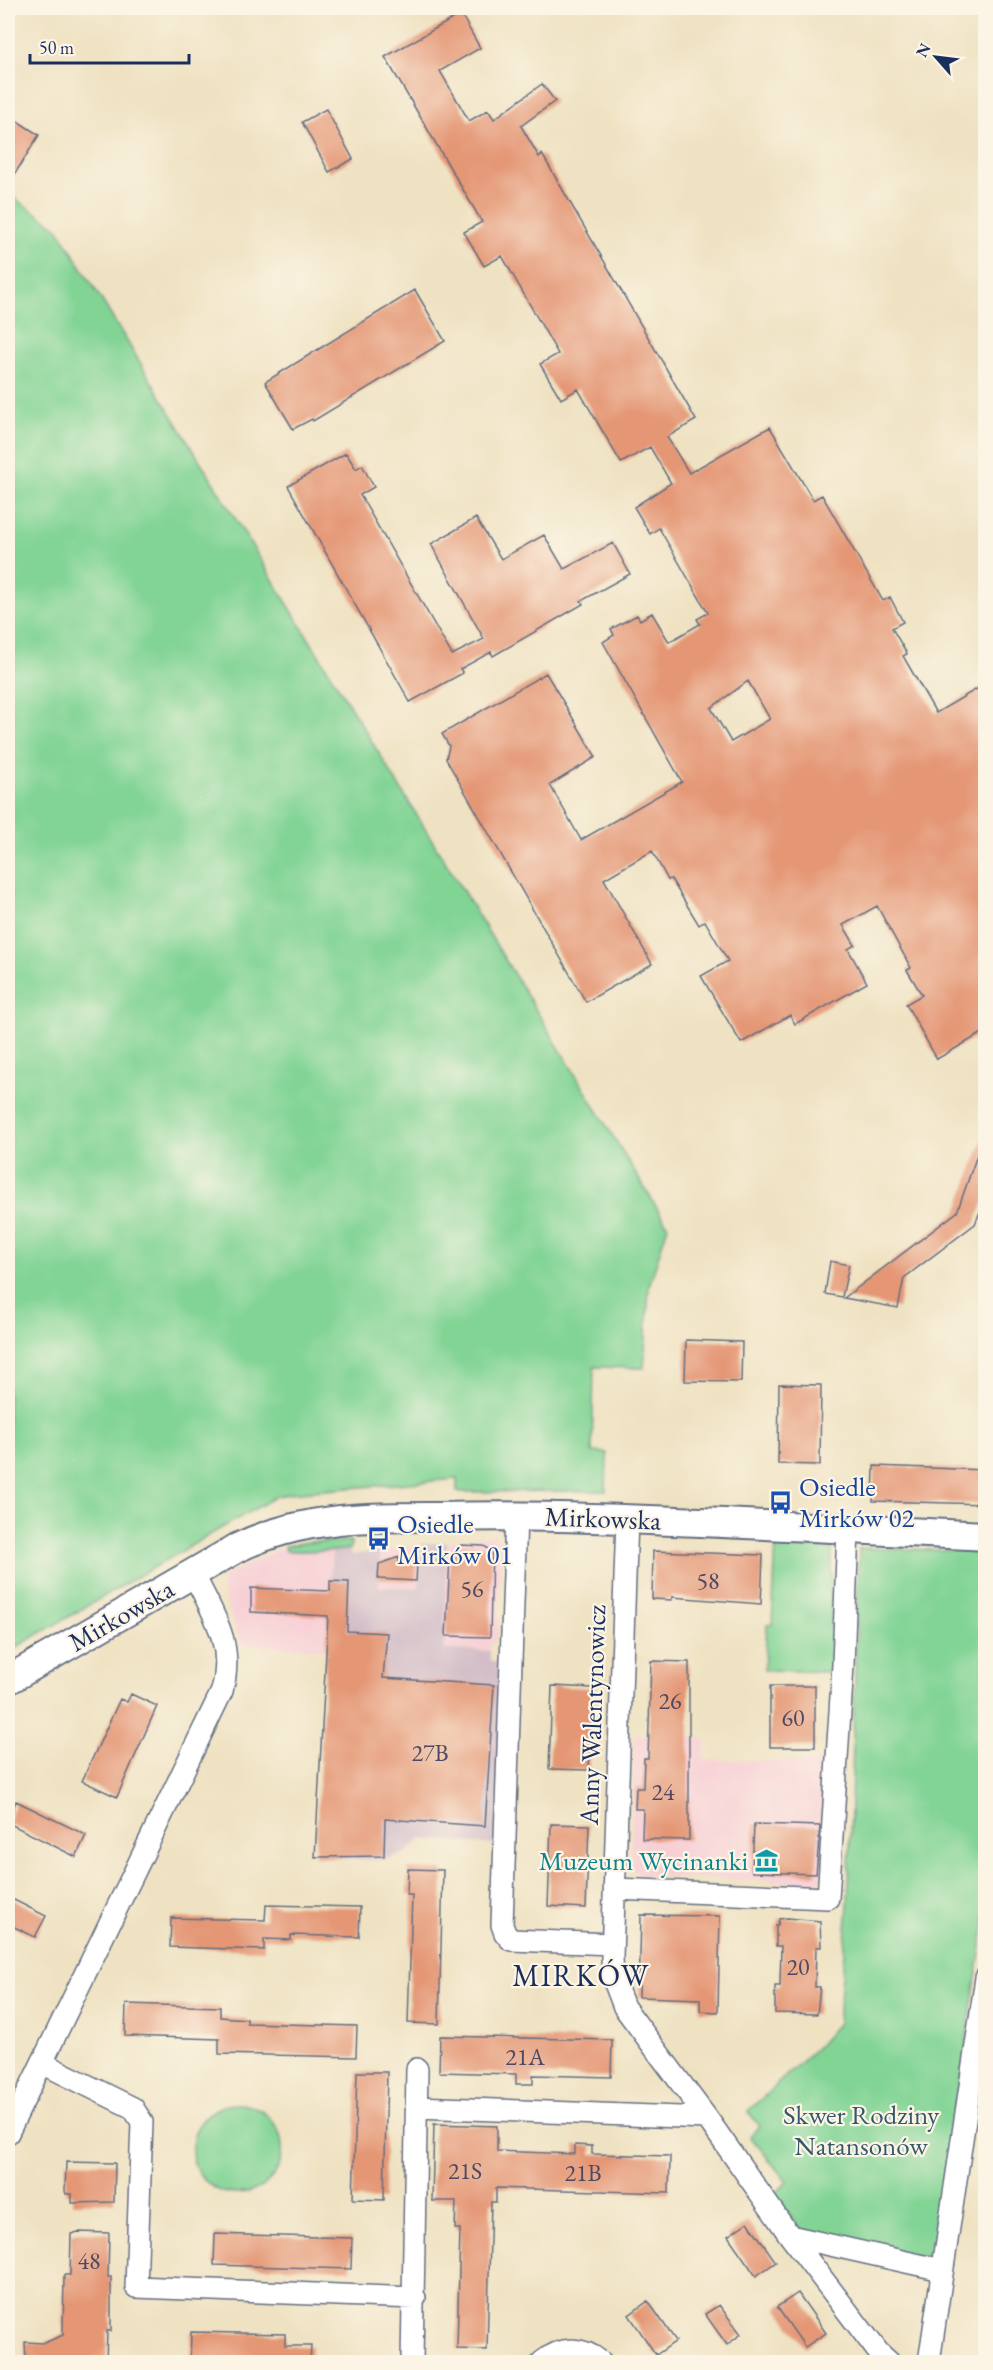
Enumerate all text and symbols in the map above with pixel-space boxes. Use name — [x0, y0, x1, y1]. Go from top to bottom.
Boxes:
scale bar — [30, 27, 189, 65]
north arrow — [906, 27, 966, 87]
text: 50 m — [39, 36, 74, 59]
text: N — [911, 40, 936, 61]
place label: Osiedle Mirków 02 — [799, 1469, 914, 1535]
bus stop icon: Osiedle Mirków 02 — [768, 1489, 794, 1515]
street label: Mirkowska — [544, 1498, 662, 1538]
place label: Osiedle Mirków 01 — [397, 1506, 512, 1572]
bus stop icon: Osiedle Mirków 01 — [366, 1526, 392, 1552]
house number: 58 — [696, 1565, 720, 1596]
street label: Mirkowska — [62, 1571, 180, 1659]
house number: 56 — [460, 1573, 484, 1604]
street label: Anny Walentynowicz — [571, 1603, 613, 1827]
house number: 26 — [658, 1685, 682, 1716]
house number: 60 — [781, 1702, 805, 1733]
house number: 27B — [411, 1737, 449, 1768]
house number: 24 — [651, 1776, 675, 1807]
place label: Muzeum Wycinanki — [539, 1843, 748, 1878]
museum icon: Muzeum Wycinanki — [753, 1847, 779, 1873]
house number: 20 — [786, 1951, 810, 1982]
district label: MIRKÓW — [512, 1956, 650, 1995]
house number: 21A — [505, 2041, 545, 2072]
park label: Skwer Rodziny Natansonów — [783, 2097, 939, 2163]
house number: 21S — [448, 2155, 482, 2186]
house number: 21B — [564, 2157, 602, 2188]
house number: 48 — [77, 2245, 101, 2276]

